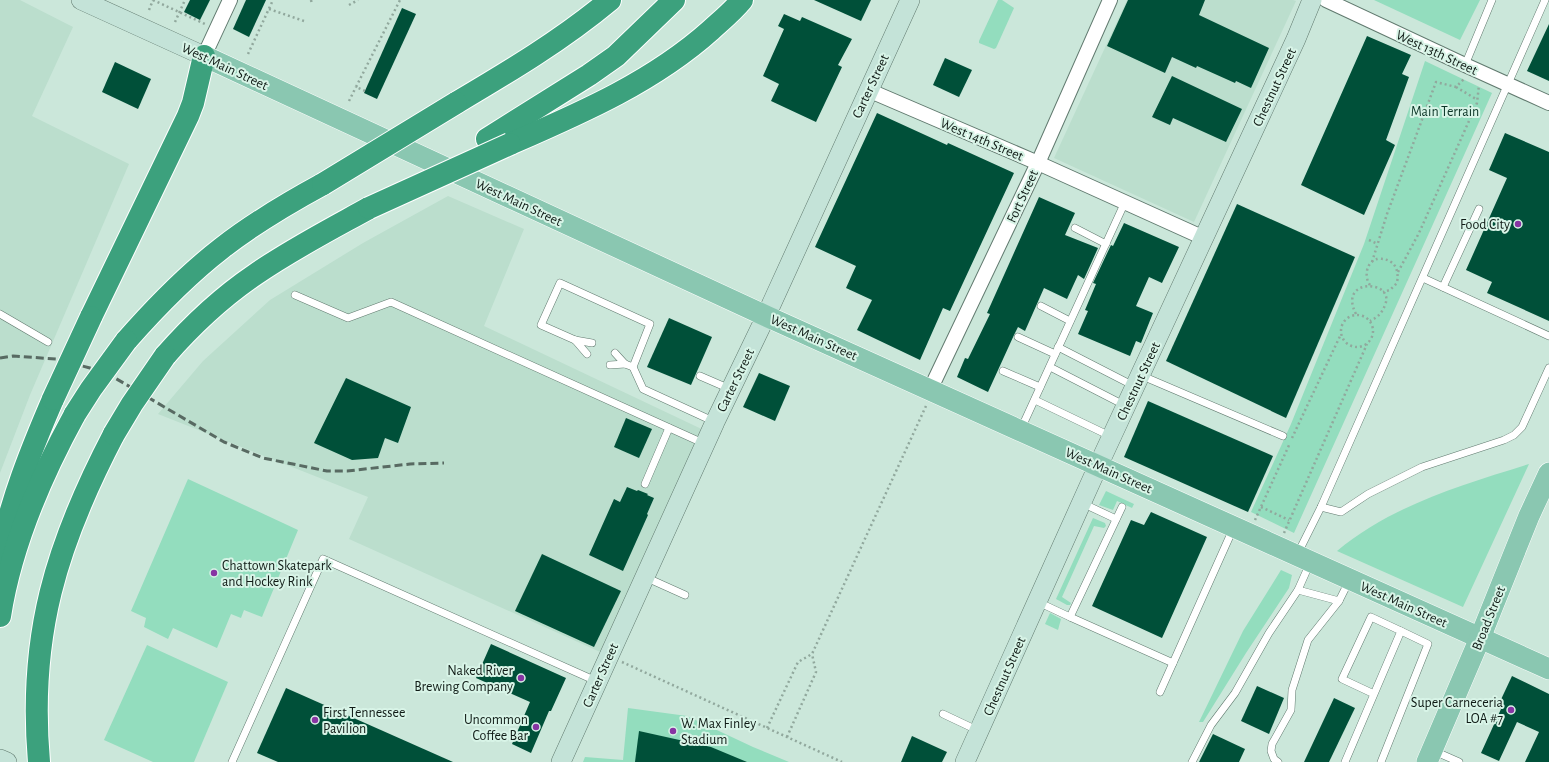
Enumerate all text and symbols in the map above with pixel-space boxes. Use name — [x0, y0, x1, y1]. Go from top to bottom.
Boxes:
street label: West 13th Street — [1394, 28, 1480, 78]
street label: West Main Street — [179, 41, 270, 93]
street label: Chestnut Street — [1251, 46, 1299, 129]
street label: Carter Street — [850, 52, 892, 120]
park label: Main Terrain — [1411, 105, 1479, 119]
street label: West 14th Street — [938, 116, 1026, 164]
street label: Fort Street — [1005, 167, 1041, 225]
street label: West Main Street — [473, 177, 564, 229]
place label: Food City — [1460, 218, 1510, 232]
marker: Food City — [1513, 219, 1523, 229]
street label: West Main Street — [768, 312, 860, 364]
street label: Chestnut Street — [1115, 340, 1163, 423]
street label: Carter Street — [715, 346, 757, 414]
street label: West Main Street — [1063, 445, 1155, 497]
place label: Chattown Skatepark and Hockey Rink — [222, 559, 332, 589]
marker: Chattown Skatepark and Hockey Rink — [209, 568, 219, 578]
street label: West Main Street — [1358, 579, 1450, 631]
street label: Broad Street — [1470, 584, 1508, 652]
street label: Chestnut Street — [981, 634, 1029, 718]
street label: Carter Street — [581, 641, 621, 710]
place label: Naked River Brewing Company — [414, 664, 513, 694]
marker: Naked River Brewing Company — [516, 673, 526, 683]
place label: Super Carneceria LOA #7 — [1411, 696, 1504, 726]
marker: Super Carneceria LOA #7 — [1506, 705, 1516, 715]
place label: First Tennessee Pavilion — [323, 706, 405, 736]
place label: Uncommon Coffee Bar — [464, 713, 528, 743]
marker: First Tennessee Pavilion — [310, 715, 320, 725]
place label: W. Max Finley Stadium — [681, 717, 756, 747]
marker: Uncommon Coffee Bar — [531, 722, 541, 732]
marker: W. Max Finley Stadium — [668, 726, 678, 736]

